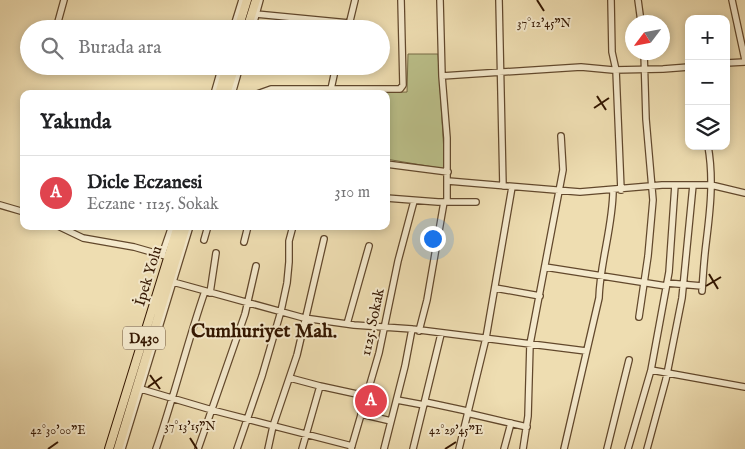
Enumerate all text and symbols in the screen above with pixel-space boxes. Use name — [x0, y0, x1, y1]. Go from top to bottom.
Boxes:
north arrow — [625, 15, 670, 60]
map controls — [685, 15, 730, 150]
button: + — [685, 15, 730, 60]
text: 37°12'45"N — [517, 16, 572, 31]
search box — [20, 20, 390, 75]
icon: search — [38, 34, 66, 62]
text: Burada ara — [78, 36, 162, 60]
button: − — [685, 60, 730, 105]
button: layers — [685, 105, 730, 150]
text: Yakında — [40, 109, 111, 136]
text: Dicle Eczanesi — [87, 171, 202, 195]
text: A — [51, 183, 61, 203]
text: 310 m — [334, 183, 370, 203]
text: Eczane · 1125. Sokak — [87, 195, 219, 215]
your location — [420, 226, 446, 252]
street label: İpek Yolu — [130, 244, 167, 309]
street label: 1125. Sokak — [356, 286, 389, 358]
district label: Cumhuriyet Mah. — [191, 319, 337, 344]
road number: D430 — [123, 326, 165, 349]
pin: A — [355, 382, 387, 420]
text: 37°13'15"N — [164, 419, 216, 434]
text: 42°30'00"E — [30, 423, 86, 438]
text: 42°29'45"E — [429, 423, 483, 438]

